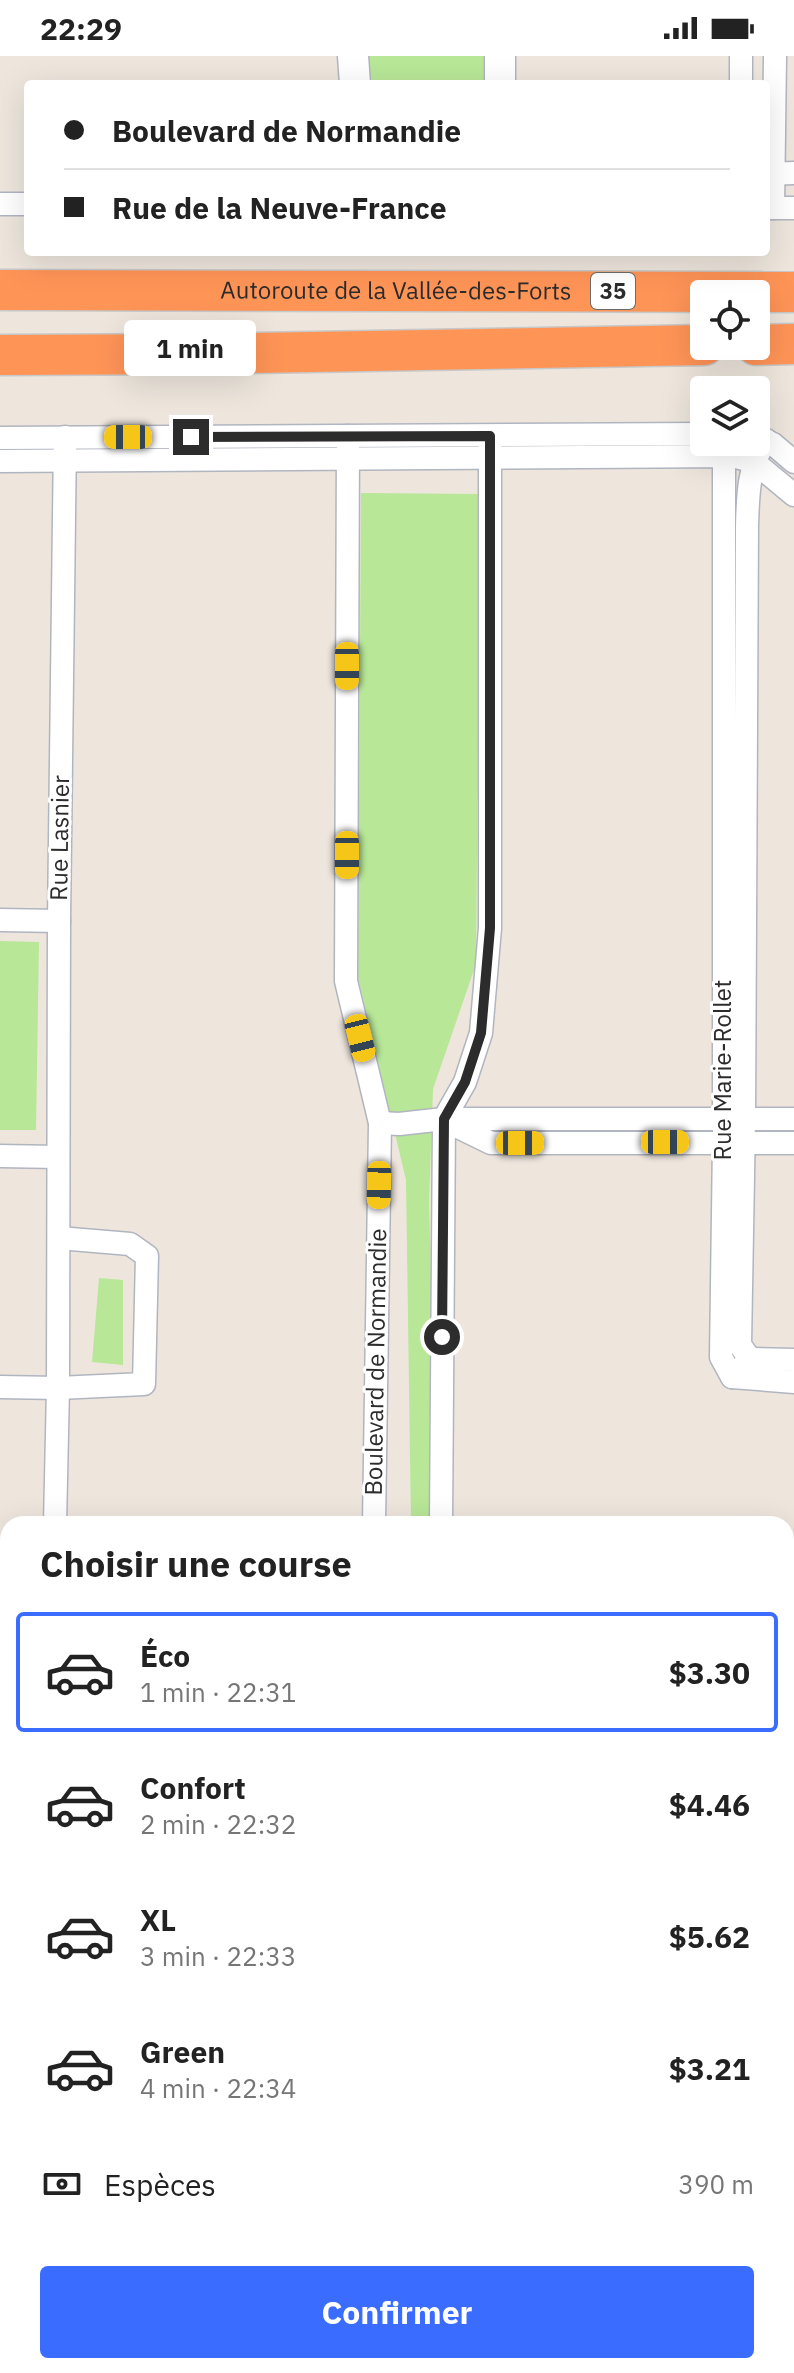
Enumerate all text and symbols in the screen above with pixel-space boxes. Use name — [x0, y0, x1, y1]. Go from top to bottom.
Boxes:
text: 22:29 — [40, 9, 122, 48]
text: Boulevard de Normandie — [112, 111, 461, 150]
text: Rue de la Neuve-France — [112, 188, 447, 227]
road number: 35 — [591, 273, 635, 309]
street label: Autoroute de la Vallée-des-Forts — [220, 274, 572, 306]
map controls — [690, 280, 770, 456]
button: locate — [690, 280, 770, 360]
callout: 1 min — [125, 321, 257, 377]
text: 1 min — [156, 331, 224, 365]
button: layers — [690, 376, 770, 456]
route end — [173, 419, 209, 455]
car — [104, 425, 152, 449]
car — [335, 642, 359, 690]
street label: Rue Lasnier — [42, 775, 76, 901]
car — [335, 831, 359, 879]
street label: Rue Marie-Rollet — [706, 980, 738, 1160]
car — [343, 1012, 377, 1064]
car — [641, 1130, 689, 1154]
car — [496, 1131, 544, 1155]
car — [367, 1161, 391, 1209]
street label: Boulevard de Normandie — [357, 1228, 393, 1496]
route start — [424, 1319, 460, 1355]
text: Choisir une course — [40, 1540, 352, 1587]
icon: car — [44, 1636, 116, 1708]
text: Éco — [140, 1636, 190, 1675]
text: $3.30 — [669, 1653, 750, 1692]
text: 1 min · 22:31 — [140, 1675, 296, 1709]
icon: car — [44, 1768, 116, 1840]
text: Confort — [140, 1768, 246, 1807]
text: $4.46 — [669, 1785, 750, 1824]
text: 2 min · 22:32 — [140, 1807, 296, 1841]
icon: car — [44, 1900, 116, 1972]
text: XL — [140, 1900, 176, 1939]
text: $5.62 — [669, 1917, 750, 1956]
text: 3 min · 22:33 — [140, 1939, 296, 1973]
icon: car — [44, 2032, 116, 2104]
text: Green — [140, 2032, 225, 2071]
text: $3.21 — [669, 2049, 750, 2088]
text: 4 min · 22:34 — [140, 2071, 296, 2105]
icon: cash — [40, 2162, 84, 2206]
text: Espèces — [104, 2165, 216, 2204]
text: 390 m — [678, 2167, 754, 2201]
button: Confirmer — [40, 2266, 754, 2358]

